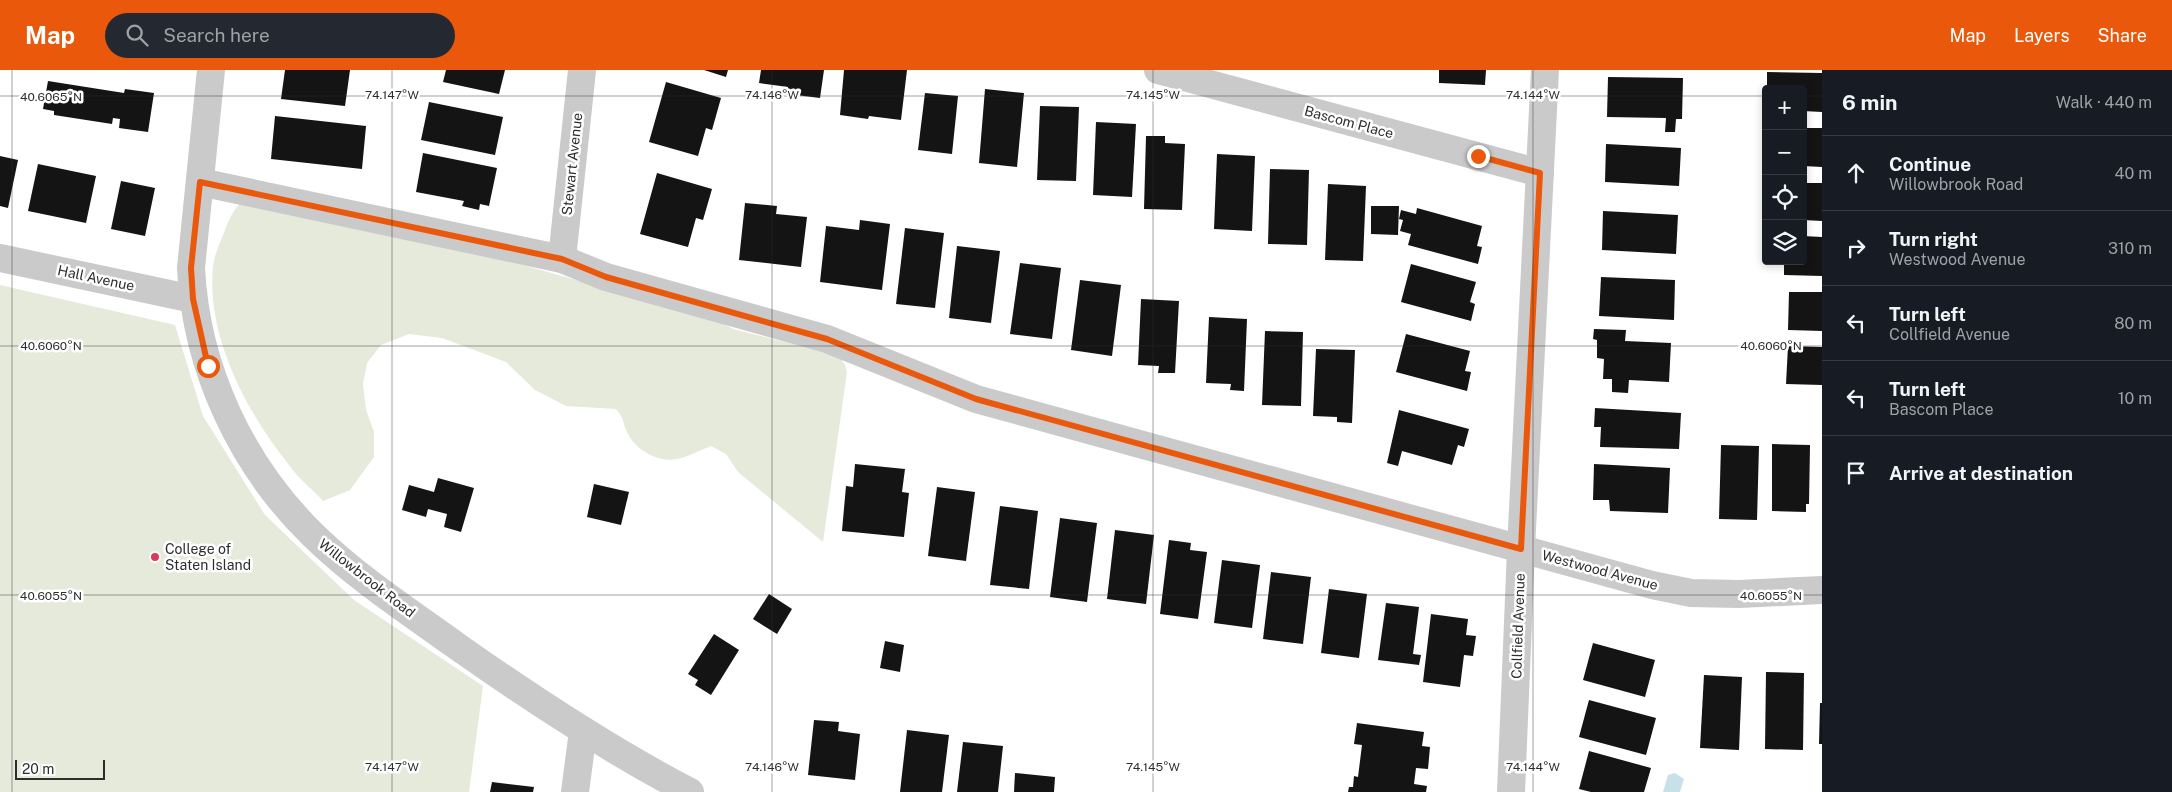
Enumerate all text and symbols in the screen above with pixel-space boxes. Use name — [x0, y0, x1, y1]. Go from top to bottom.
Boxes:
search box — [105, 13, 455, 58]
text: Map — [25, 21, 75, 49]
icon: search — [123, 21, 151, 49]
text: Search here — [163, 24, 270, 46]
text: Map — [1950, 25, 1986, 46]
text: Layers — [2014, 25, 2070, 46]
text: Share — [2098, 25, 2147, 46]
map controls — [1762, 85, 1807, 265]
button: + — [1762, 85, 1807, 130]
text: 74.147°W — [365, 88, 419, 102]
text: 74.146°W — [745, 88, 800, 102]
text: 74.145°W — [1126, 88, 1181, 102]
text: 74.144°W — [1506, 88, 1561, 102]
text: 40.6065°N — [20, 90, 82, 104]
text: 6 min — [1842, 90, 1898, 115]
text: Walk · 440 m — [2056, 93, 2152, 112]
street label: Bascom Place — [1303, 102, 1395, 142]
street label: Stewart Avenue — [559, 112, 585, 216]
button: − — [1762, 130, 1807, 175]
route end — [1467, 145, 1490, 168]
text: Continue — [1889, 153, 1971, 175]
icon: ahead — [1842, 159, 1870, 187]
text: 40 m — [2114, 164, 2152, 183]
button: locate — [1762, 175, 1807, 220]
text: Willowbrook Road — [1889, 175, 2023, 194]
button: layers — [1762, 220, 1807, 265]
text: Turn right — [1889, 228, 1978, 250]
icon: right — [1842, 234, 1870, 262]
text: 310 m — [2108, 239, 2152, 258]
text: Westwood Avenue — [1889, 250, 2025, 269]
street label: Hall Avenue — [56, 262, 136, 294]
text: Turn left — [1889, 303, 1966, 325]
icon: left — [1842, 309, 1870, 337]
text: 80 m — [2114, 314, 2152, 333]
text: Collfield Avenue — [1889, 325, 2010, 344]
text: 40.6060°N — [20, 339, 82, 353]
text: 40.6060°N — [1740, 339, 1802, 353]
route start — [197, 355, 220, 378]
text: Turn left — [1889, 378, 1966, 400]
icon: left — [1842, 384, 1870, 412]
text: 10 m — [2118, 389, 2152, 408]
text: Bascom Place — [1889, 400, 1994, 419]
icon: arrive — [1842, 459, 1870, 487]
text: Arrive at destination — [1889, 462, 2073, 484]
street label: Willowbrook Road — [316, 536, 418, 620]
place label: College of Staten Island — [165, 541, 251, 573]
street label: Westwood Avenue — [1540, 547, 1660, 593]
marker: College of Staten Island — [149, 551, 161, 563]
street label: Collfield Avenue — [1508, 573, 1528, 679]
text: 40.6055°N — [20, 589, 82, 603]
text: 40.6055°N — [1740, 589, 1802, 603]
scale bar — [15, 757, 105, 780]
text: 74.147°W — [365, 760, 419, 774]
text: 74.146°W — [745, 760, 800, 774]
text: 74.145°W — [1126, 760, 1181, 774]
text: 74.144°W — [1506, 760, 1561, 774]
text: 20 m — [22, 761, 54, 777]

